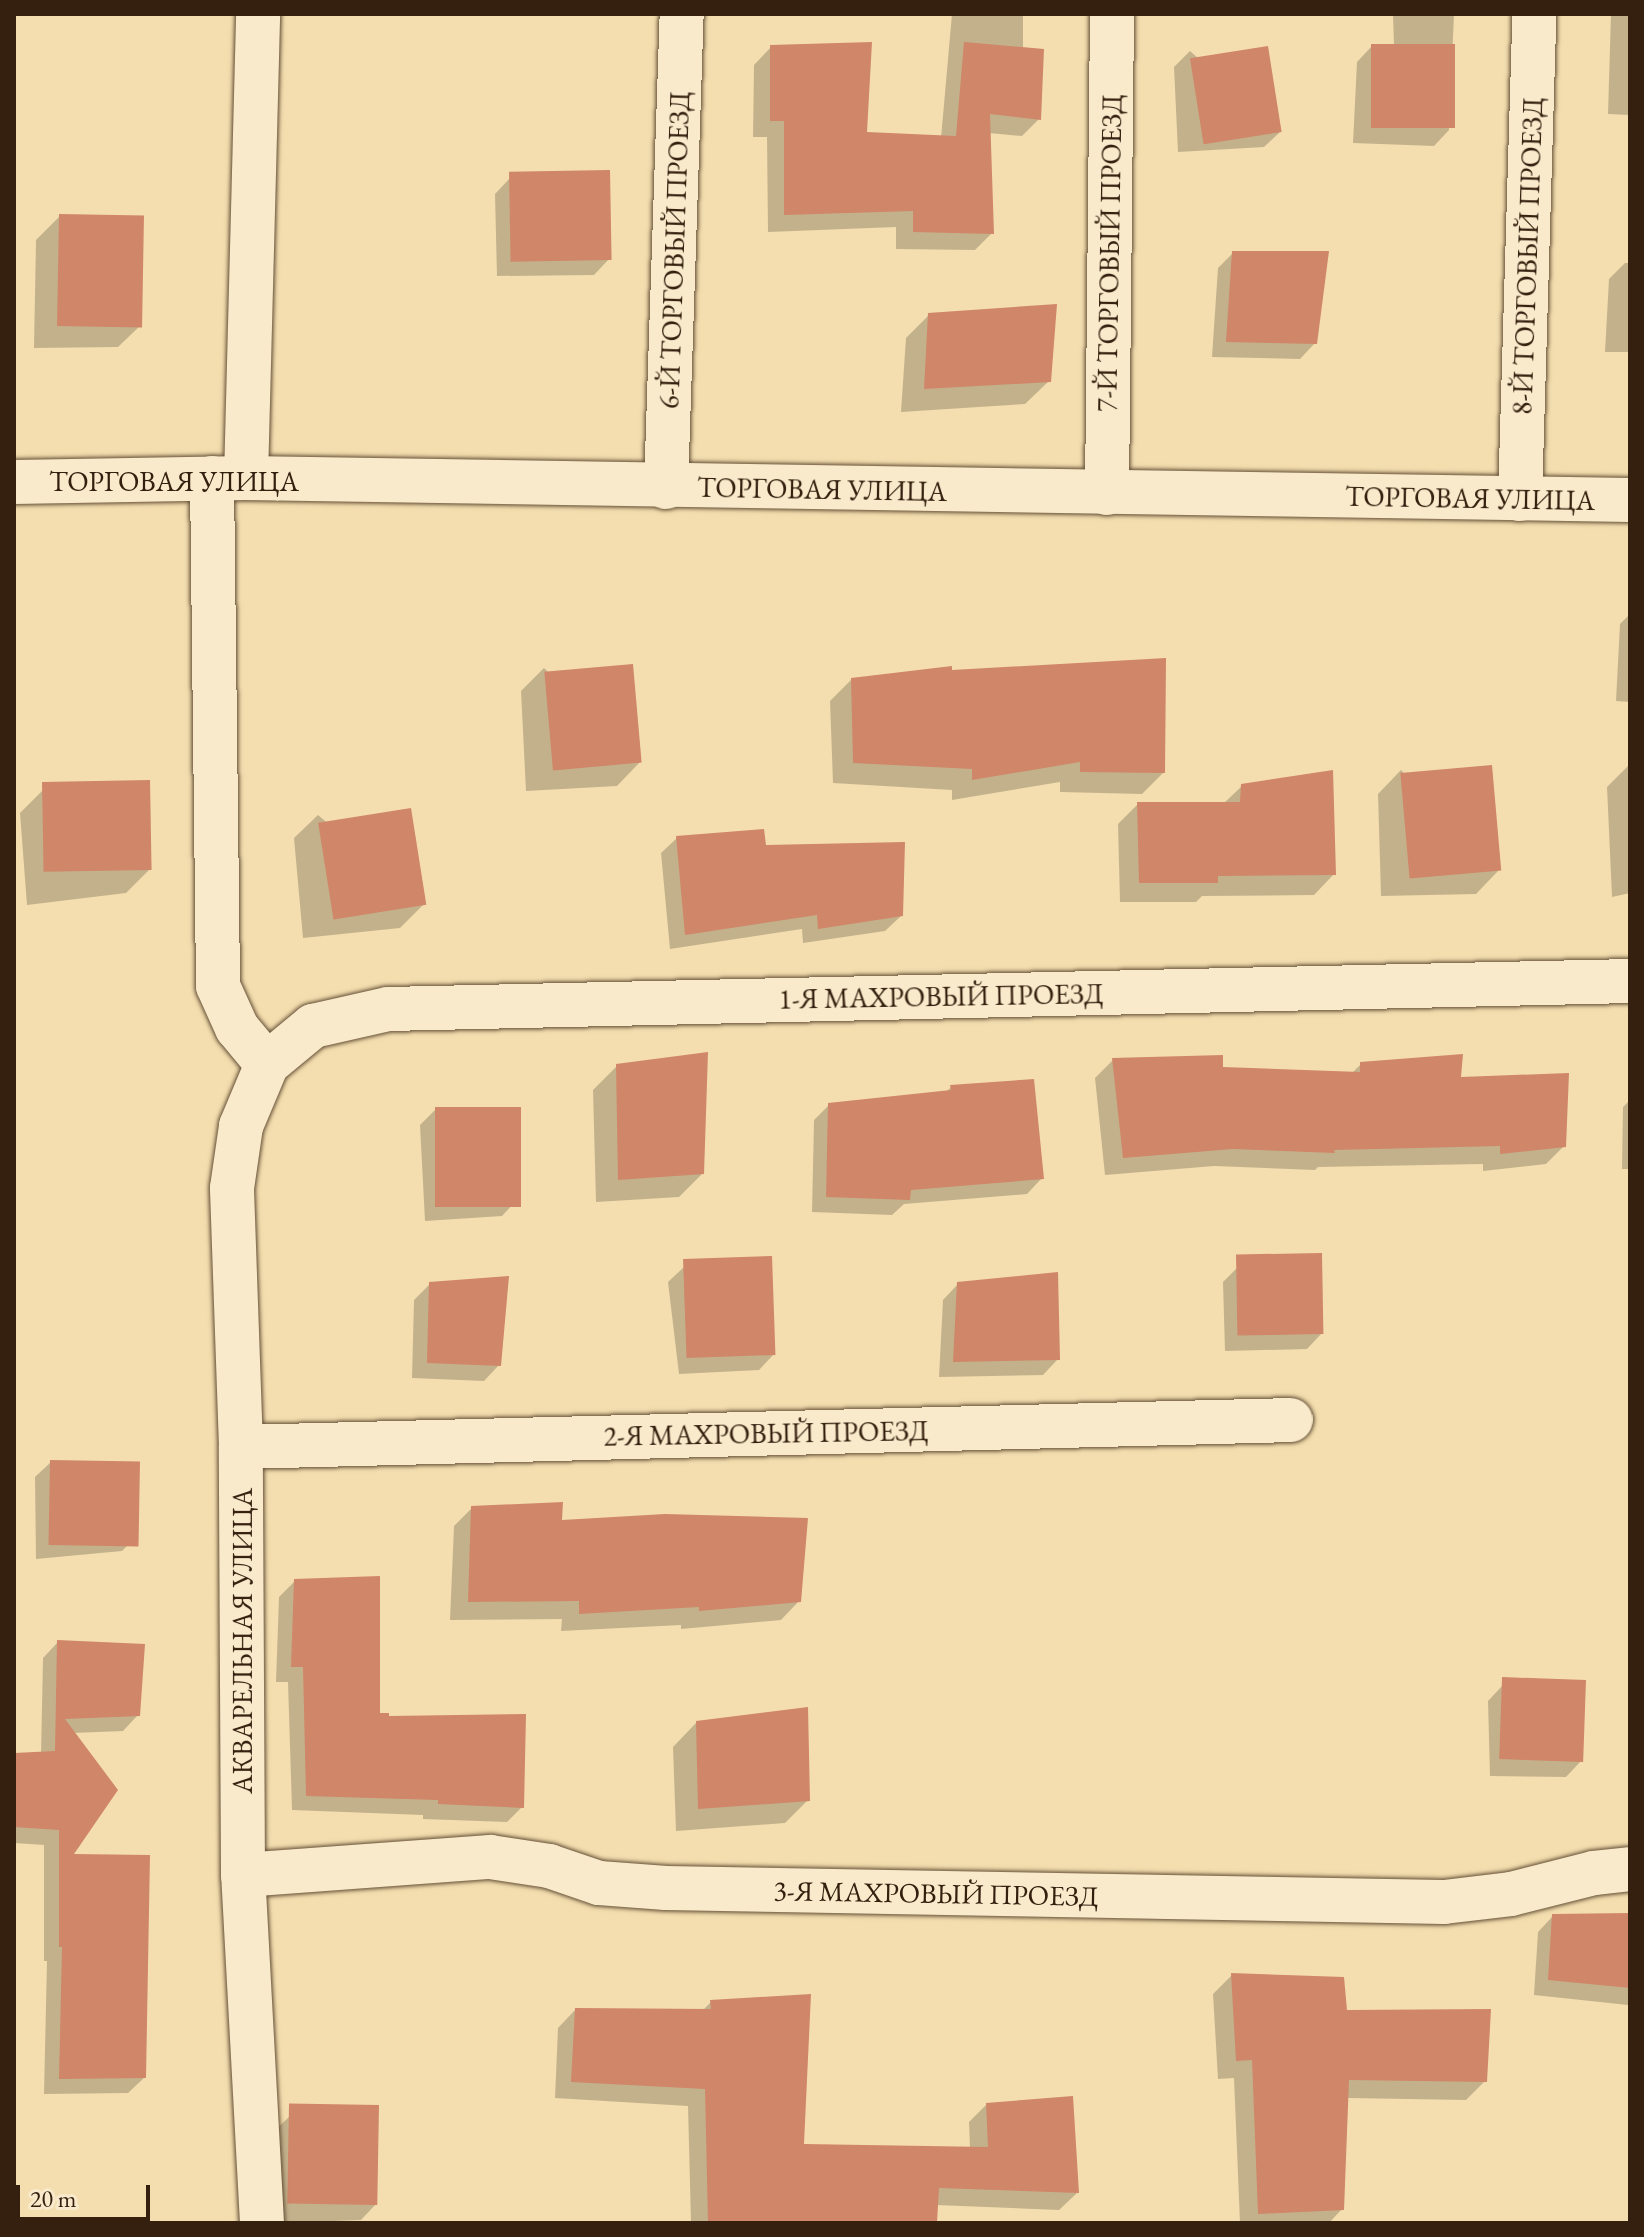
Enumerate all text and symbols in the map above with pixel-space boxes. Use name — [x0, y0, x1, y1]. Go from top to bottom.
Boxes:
street label: 6-Й ТОРГОВЫЙ ПРОЕЗД — [652, 91, 696, 409]
street label: 7-Й ТОРГОВЫЙ ПРОЕЗД — [1089, 94, 1129, 412]
street label: 8-Й ТОРГОВЫЙ ПРОЕЗД — [1505, 97, 1549, 415]
street label: ТОРГОВАЯ УЛИЦА — [49, 464, 299, 498]
street label: ТОРГОВАЯ УЛИЦА — [697, 470, 947, 508]
street label: ТОРГОВАЯ УЛИЦА — [1345, 479, 1595, 517]
street label: 1-Я МАХРОВЫЙ ПРОЕЗД — [778, 976, 1104, 1016]
street label: 2-Я МАХРОВЫЙ ПРОЕЗД — [603, 1413, 929, 1453]
street label: АКВАРЕЛЬНАЯ УЛИЦА — [225, 1488, 259, 1794]
street label: 3-Я МАХРОВЫЙ ПРОЕЗД — [773, 1873, 1099, 1913]
scale bar — [20, 2169, 154, 2219]
text: 20 m — [30, 2183, 77, 2214]

